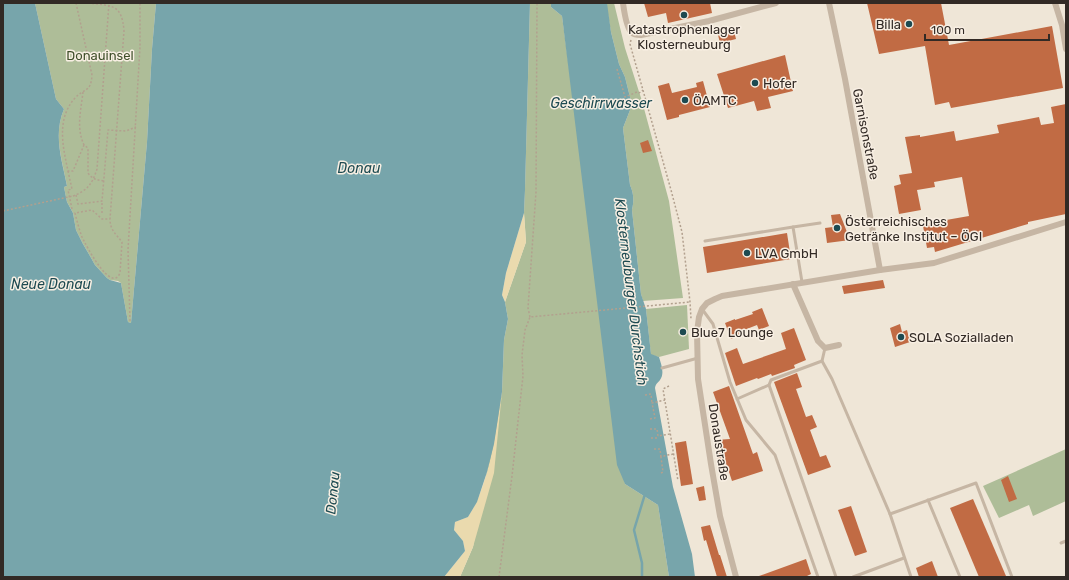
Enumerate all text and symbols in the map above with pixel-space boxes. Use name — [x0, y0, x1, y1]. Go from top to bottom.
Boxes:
marker: Katastrophenlager Klosterneuburg — [679, 10, 689, 20]
scale bar — [925, 16, 1049, 42]
place label: Billa — [876, 17, 901, 32]
marker: Billa — [904, 19, 914, 29]
place label: Katastrophenlager Klosterneuburg — [628, 22, 740, 53]
text: 100 m — [931, 23, 965, 37]
park label: Donauinsel — [66, 48, 134, 63]
place label: Hofer — [763, 76, 797, 91]
marker: Hofer — [750, 78, 760, 88]
street label: Garnisonstraße — [850, 87, 882, 181]
place label: ÖAMTC — [693, 93, 737, 108]
water label: Geschirrwasser — [550, 95, 652, 112]
marker: ÖAMTC — [680, 95, 690, 105]
water label: Donau — [338, 160, 381, 177]
water label: Klosterneuburger Durchstich — [611, 197, 651, 387]
place label: Österreichisches Getränke Institut – ÖGI — [845, 214, 982, 244]
marker: Österreichisches Getränke Institut – ÖGI — [832, 223, 842, 233]
place label: LVA GmbH — [755, 246, 818, 261]
marker: LVA GmbH — [742, 248, 752, 258]
water label: Neue Donau — [11, 276, 92, 293]
place label: Blue7 Lounge — [691, 325, 773, 341]
marker: Blue7 Lounge — [678, 327, 688, 337]
place label: SOLA Sozialladen — [909, 330, 1014, 345]
marker: SOLA Sozialladen — [896, 332, 906, 342]
street label: Donaustraße — [705, 402, 733, 482]
water label: Donau — [322, 470, 344, 515]

